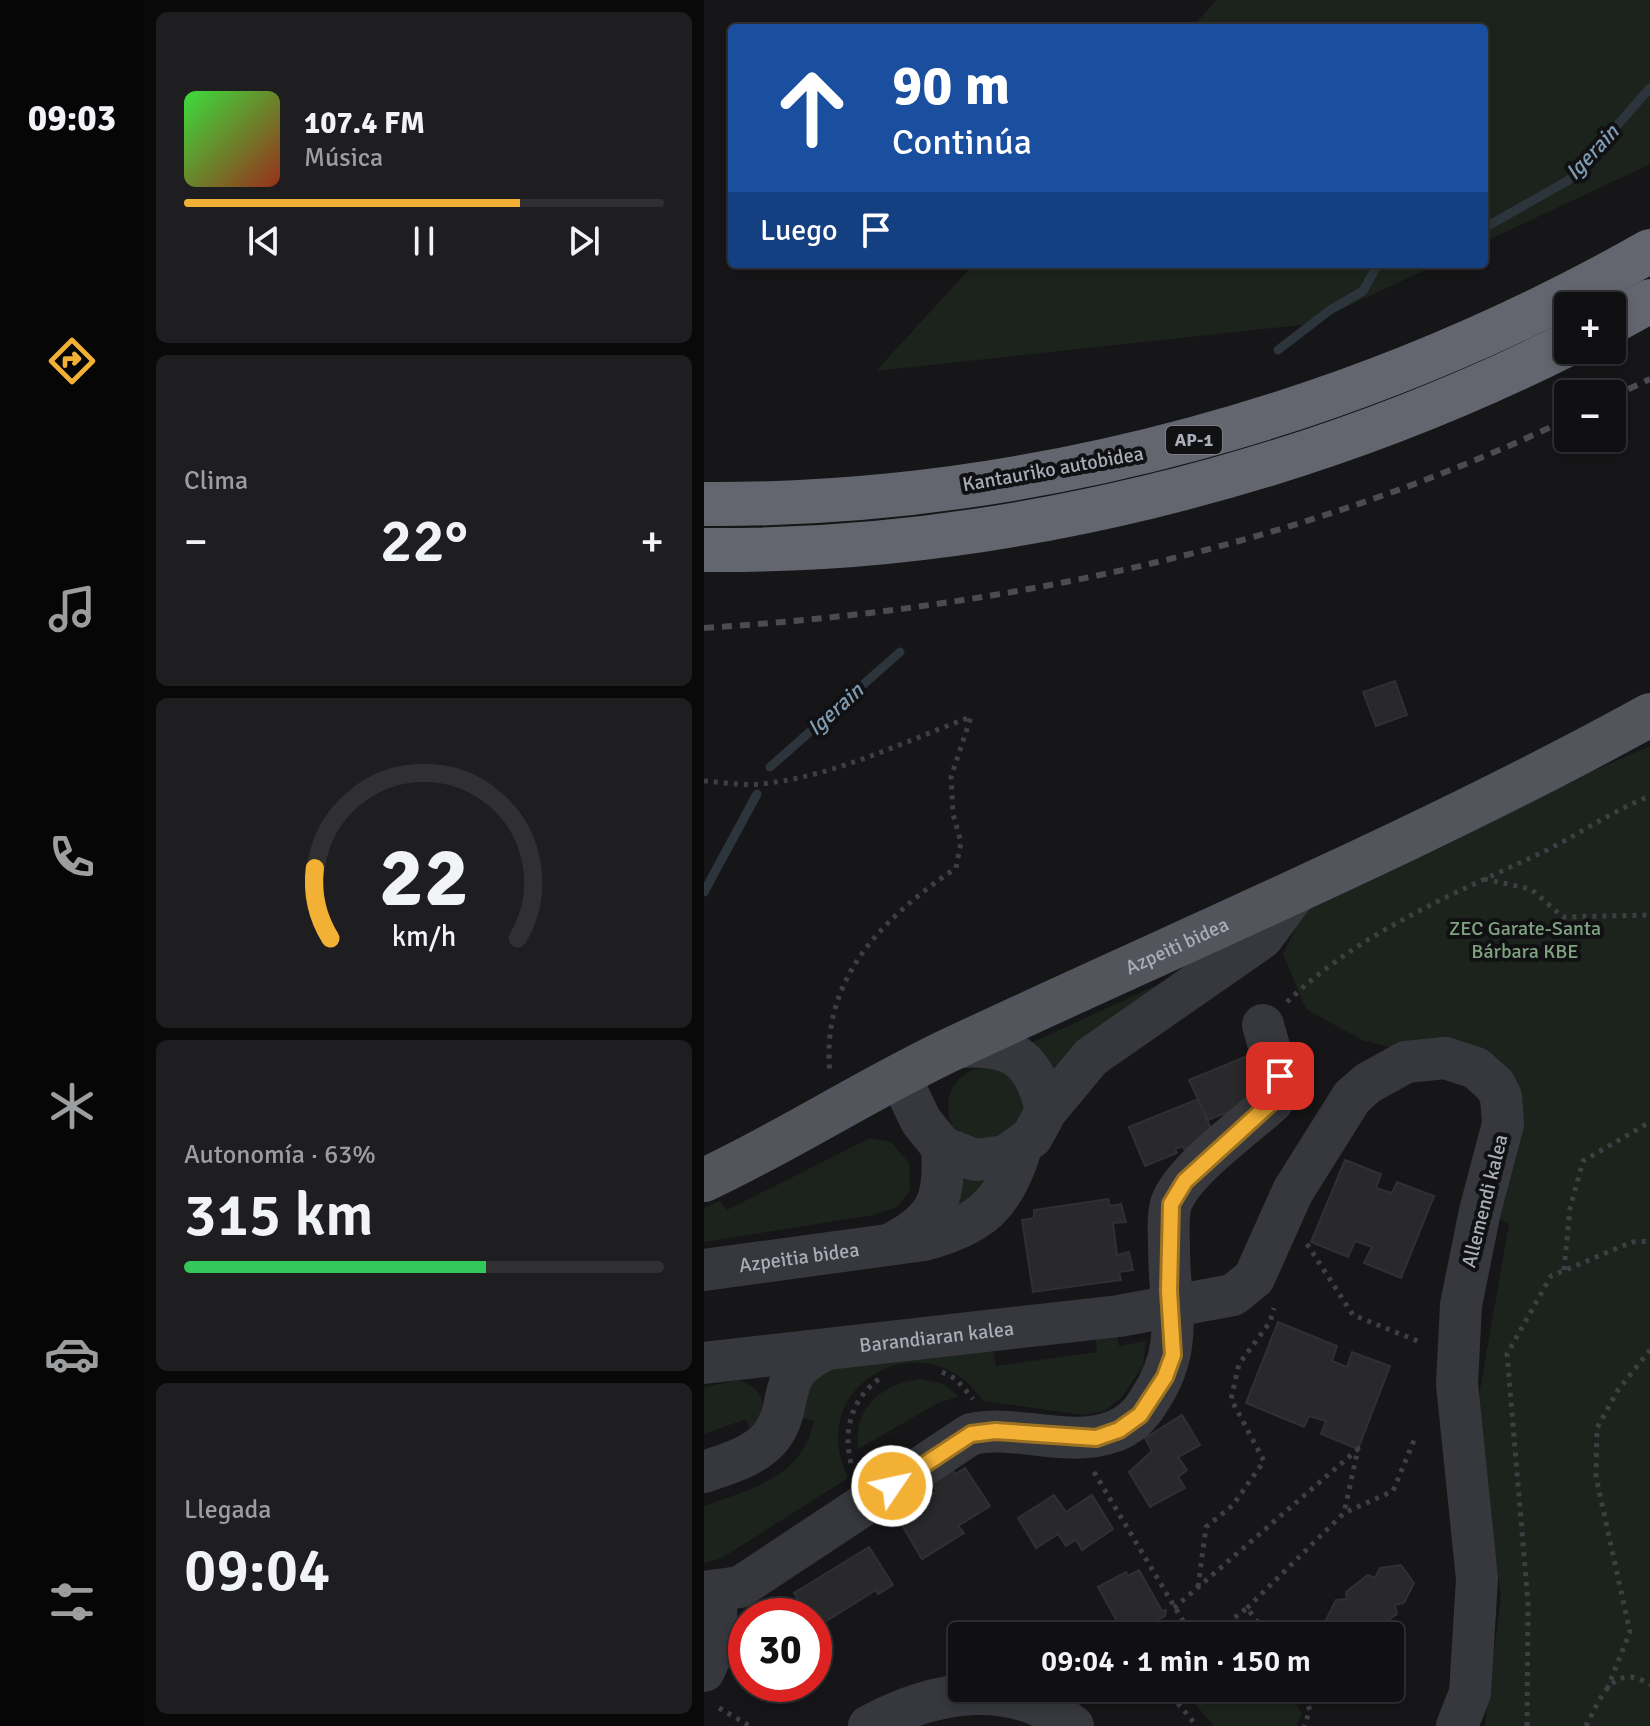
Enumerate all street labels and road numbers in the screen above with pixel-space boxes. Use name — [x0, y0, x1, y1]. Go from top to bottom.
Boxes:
road number: AP-1 — [1166, 426, 1222, 454]
street label: Kantauriko autobidea — [960, 441, 1146, 497]
street label: Azpeiti bidea — [1121, 911, 1232, 980]
street label: Allemendi kalea — [1456, 1132, 1514, 1270]
street label: Azpeitia bidea — [737, 1236, 861, 1278]
street label: Barandiaran kalea — [858, 1316, 1015, 1358]

